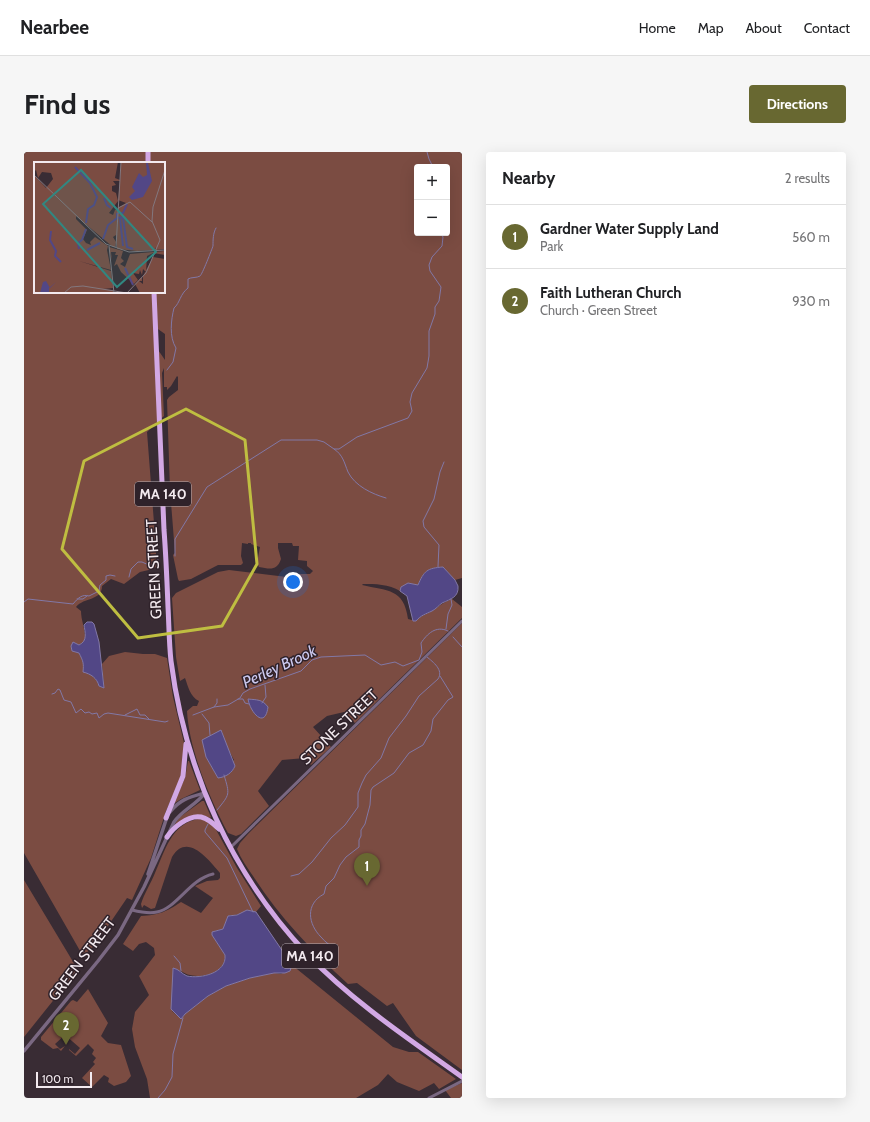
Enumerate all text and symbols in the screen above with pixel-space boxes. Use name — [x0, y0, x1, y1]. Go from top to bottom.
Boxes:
text: Nearbee — [20, 16, 89, 39]
text: Home — [639, 19, 676, 37]
text: Map — [698, 19, 723, 37]
text: About — [745, 19, 782, 37]
text: Contact — [804, 19, 850, 37]
button: Directions — [749, 85, 846, 123]
text: Find us — [24, 87, 110, 121]
inset map — [34, 162, 165, 293]
map controls — [414, 164, 450, 236]
button: + — [414, 164, 450, 200]
text: Nearby — [502, 168, 555, 188]
text: 2 results — [785, 170, 830, 186]
button: − — [414, 200, 450, 236]
text: Gardner Water Supply Land — [540, 220, 719, 238]
text: 1 — [513, 229, 517, 245]
text: 560 m — [792, 229, 830, 245]
text: Park — [540, 238, 563, 254]
text: Faith Lutheran Church — [540, 284, 682, 302]
text: 2 — [512, 293, 518, 309]
text: 930 m — [792, 293, 830, 309]
text: Church · Green Street — [540, 302, 657, 318]
road number: MA 140 — [135, 482, 191, 506]
street label: GREEN STREET — [142, 519, 166, 619]
your location — [283, 572, 303, 592]
water label: Perley Brook — [239, 641, 320, 692]
street label: STONE STREET — [297, 686, 381, 768]
pin: 1 — [354, 853, 380, 886]
street label: GREEN STREET — [45, 914, 119, 1004]
road number: MA 140 — [282, 944, 338, 968]
pin: 2 — [53, 1012, 79, 1045]
scale bar — [36, 1070, 92, 1089]
text: 100 m — [42, 1072, 73, 1086]

